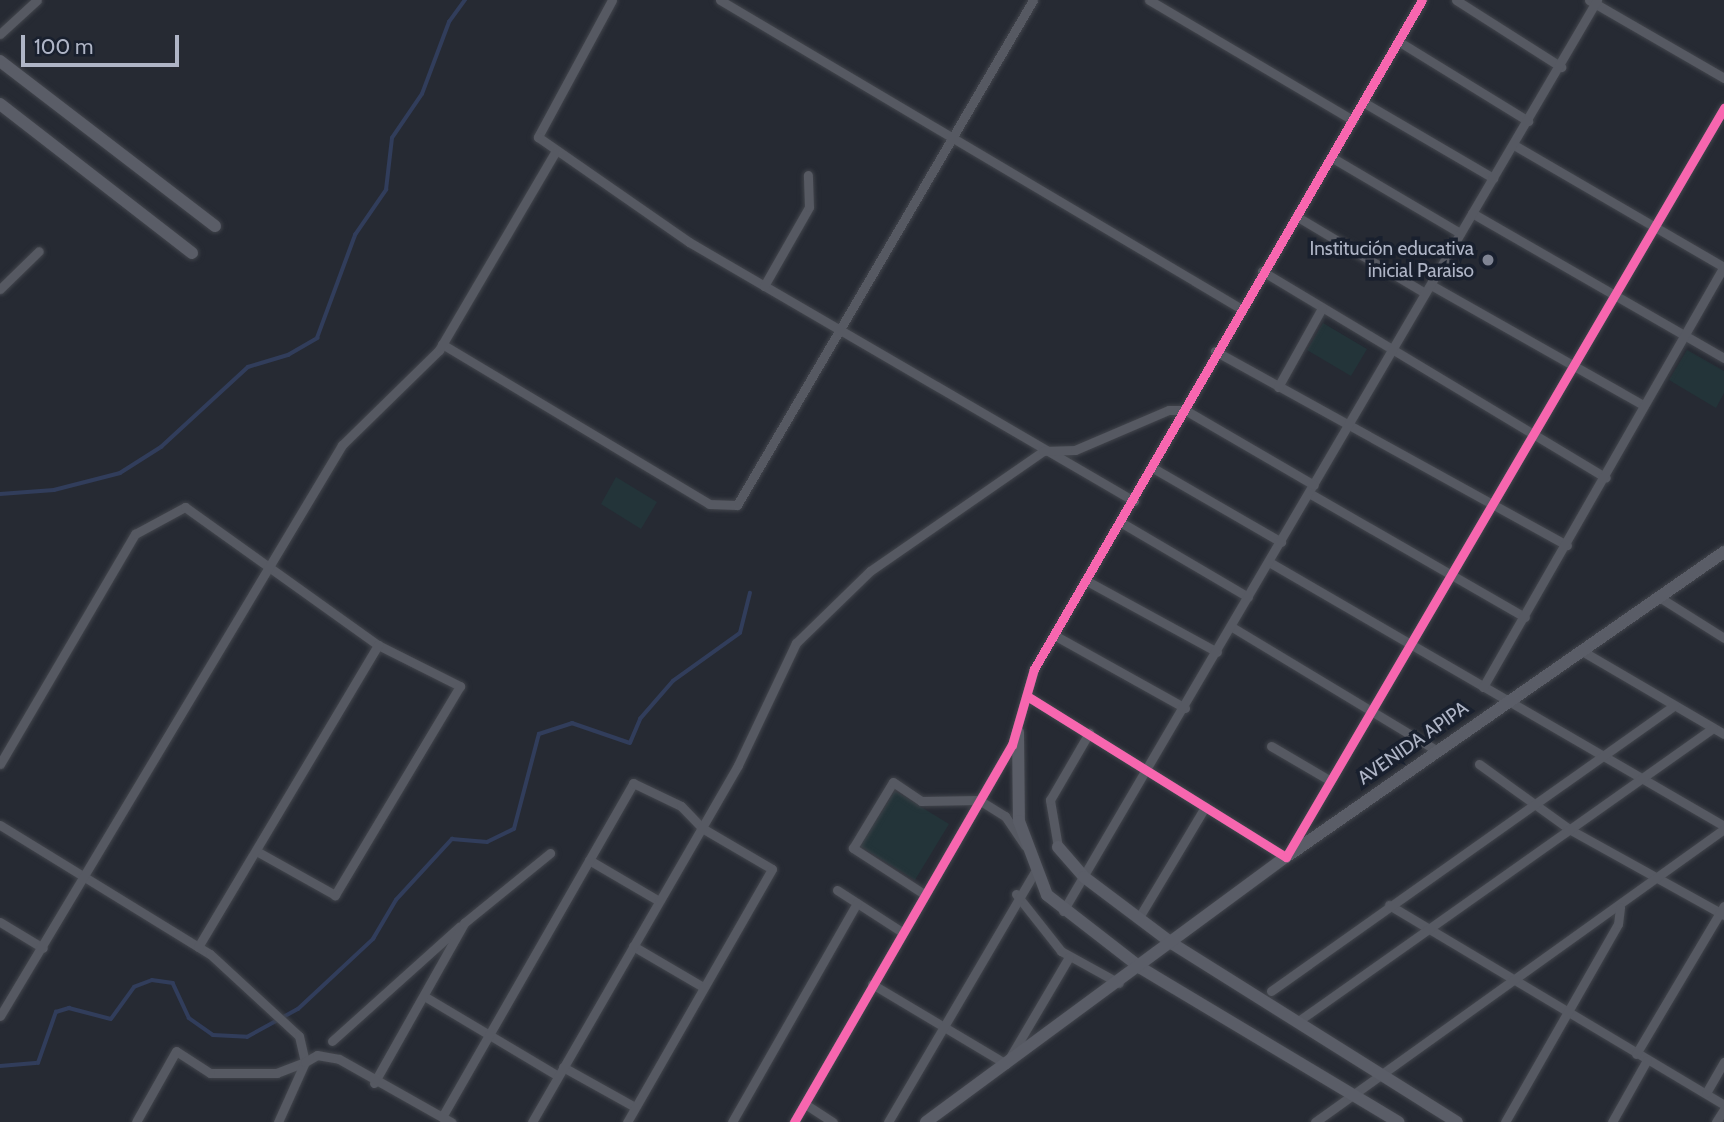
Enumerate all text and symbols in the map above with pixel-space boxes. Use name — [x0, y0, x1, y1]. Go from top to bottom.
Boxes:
scale bar — [24, 21, 182, 65]
text: 100 m — [34, 34, 93, 59]
place label: Institución educativa inicial Paraiso — [1309, 238, 1474, 282]
marker: Institución educativa inicial Paraiso — [1480, 252, 1496, 268]
street label: AVENIDA APIPA — [1353, 696, 1473, 790]

